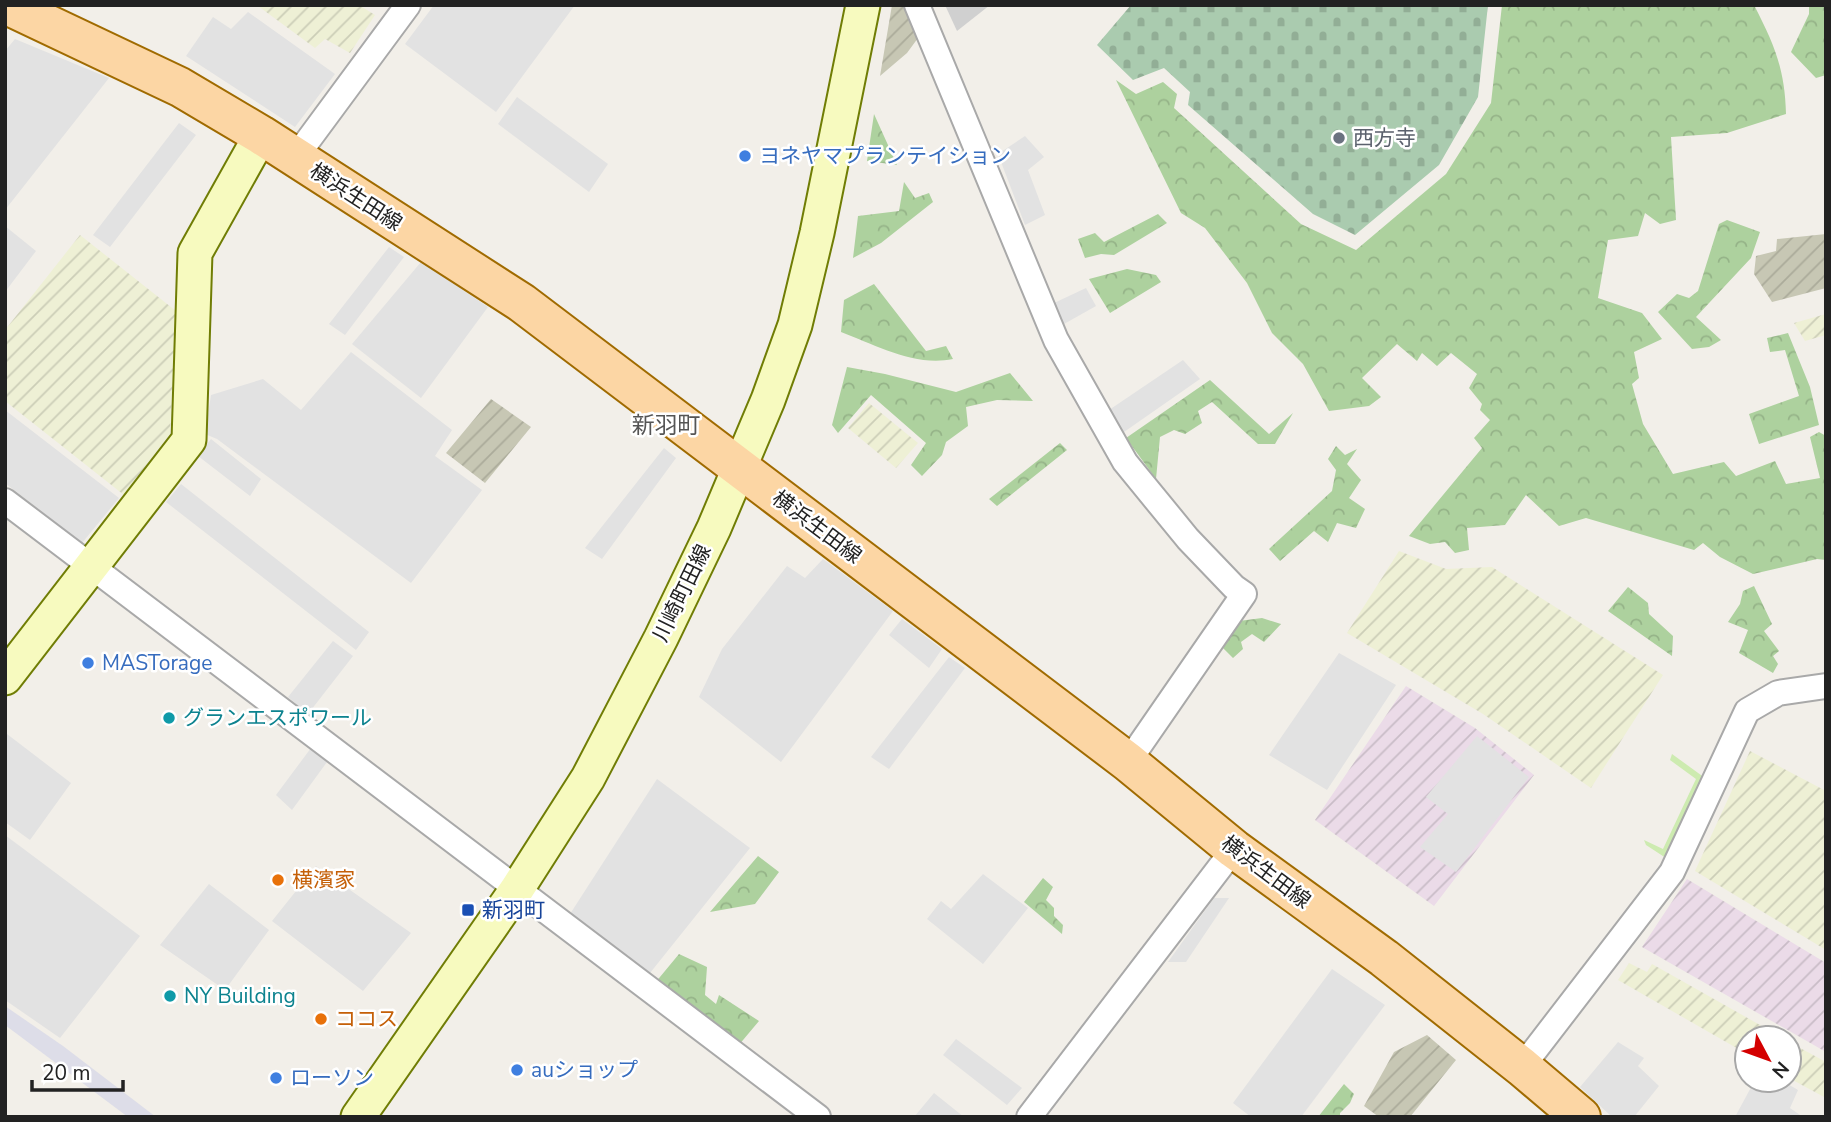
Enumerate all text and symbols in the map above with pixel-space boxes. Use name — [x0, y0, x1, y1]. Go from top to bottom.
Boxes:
place label: 西方寺 — [1353, 124, 1416, 152]
marker: 西方寺 — [1331, 130, 1347, 146]
place label: ヨネヤマプランテイション — [759, 142, 1011, 170]
marker: ヨネヤマプランテイション — [737, 148, 753, 164]
street label: 横浜生田線 — [304, 157, 408, 237]
district label: 新羽町 — [632, 410, 701, 441]
street label: 横浜生田線 — [767, 484, 867, 570]
street label: 川崎町田線 — [646, 540, 718, 646]
place label: MASTorage — [102, 649, 212, 677]
marker: MASTorage — [80, 655, 96, 671]
place label: グランエスポワール — [183, 704, 372, 732]
marker: グランエスポワール — [161, 710, 177, 726]
street label: 横浜生田線 — [1216, 829, 1316, 915]
place label: 横濱家 — [292, 866, 355, 894]
marker: 横濱家 — [270, 872, 286, 888]
place label: 新羽町 — [482, 896, 545, 924]
marker: 新羽町 — [460, 902, 476, 918]
place label: NY Building — [184, 982, 296, 1010]
marker: NY Building — [162, 988, 178, 1004]
place label: ココス — [335, 1005, 398, 1033]
marker: ココス — [313, 1011, 329, 1027]
north arrow — [1733, 1024, 1803, 1094]
scale bar — [32, 1048, 122, 1092]
place label: auショップ — [531, 1056, 638, 1084]
text: N — [1766, 1056, 1795, 1083]
text: 20 m — [42, 1059, 91, 1087]
marker: auショップ — [509, 1062, 525, 1078]
place label: ローソン — [290, 1064, 374, 1092]
marker: ローソン — [268, 1070, 284, 1086]

